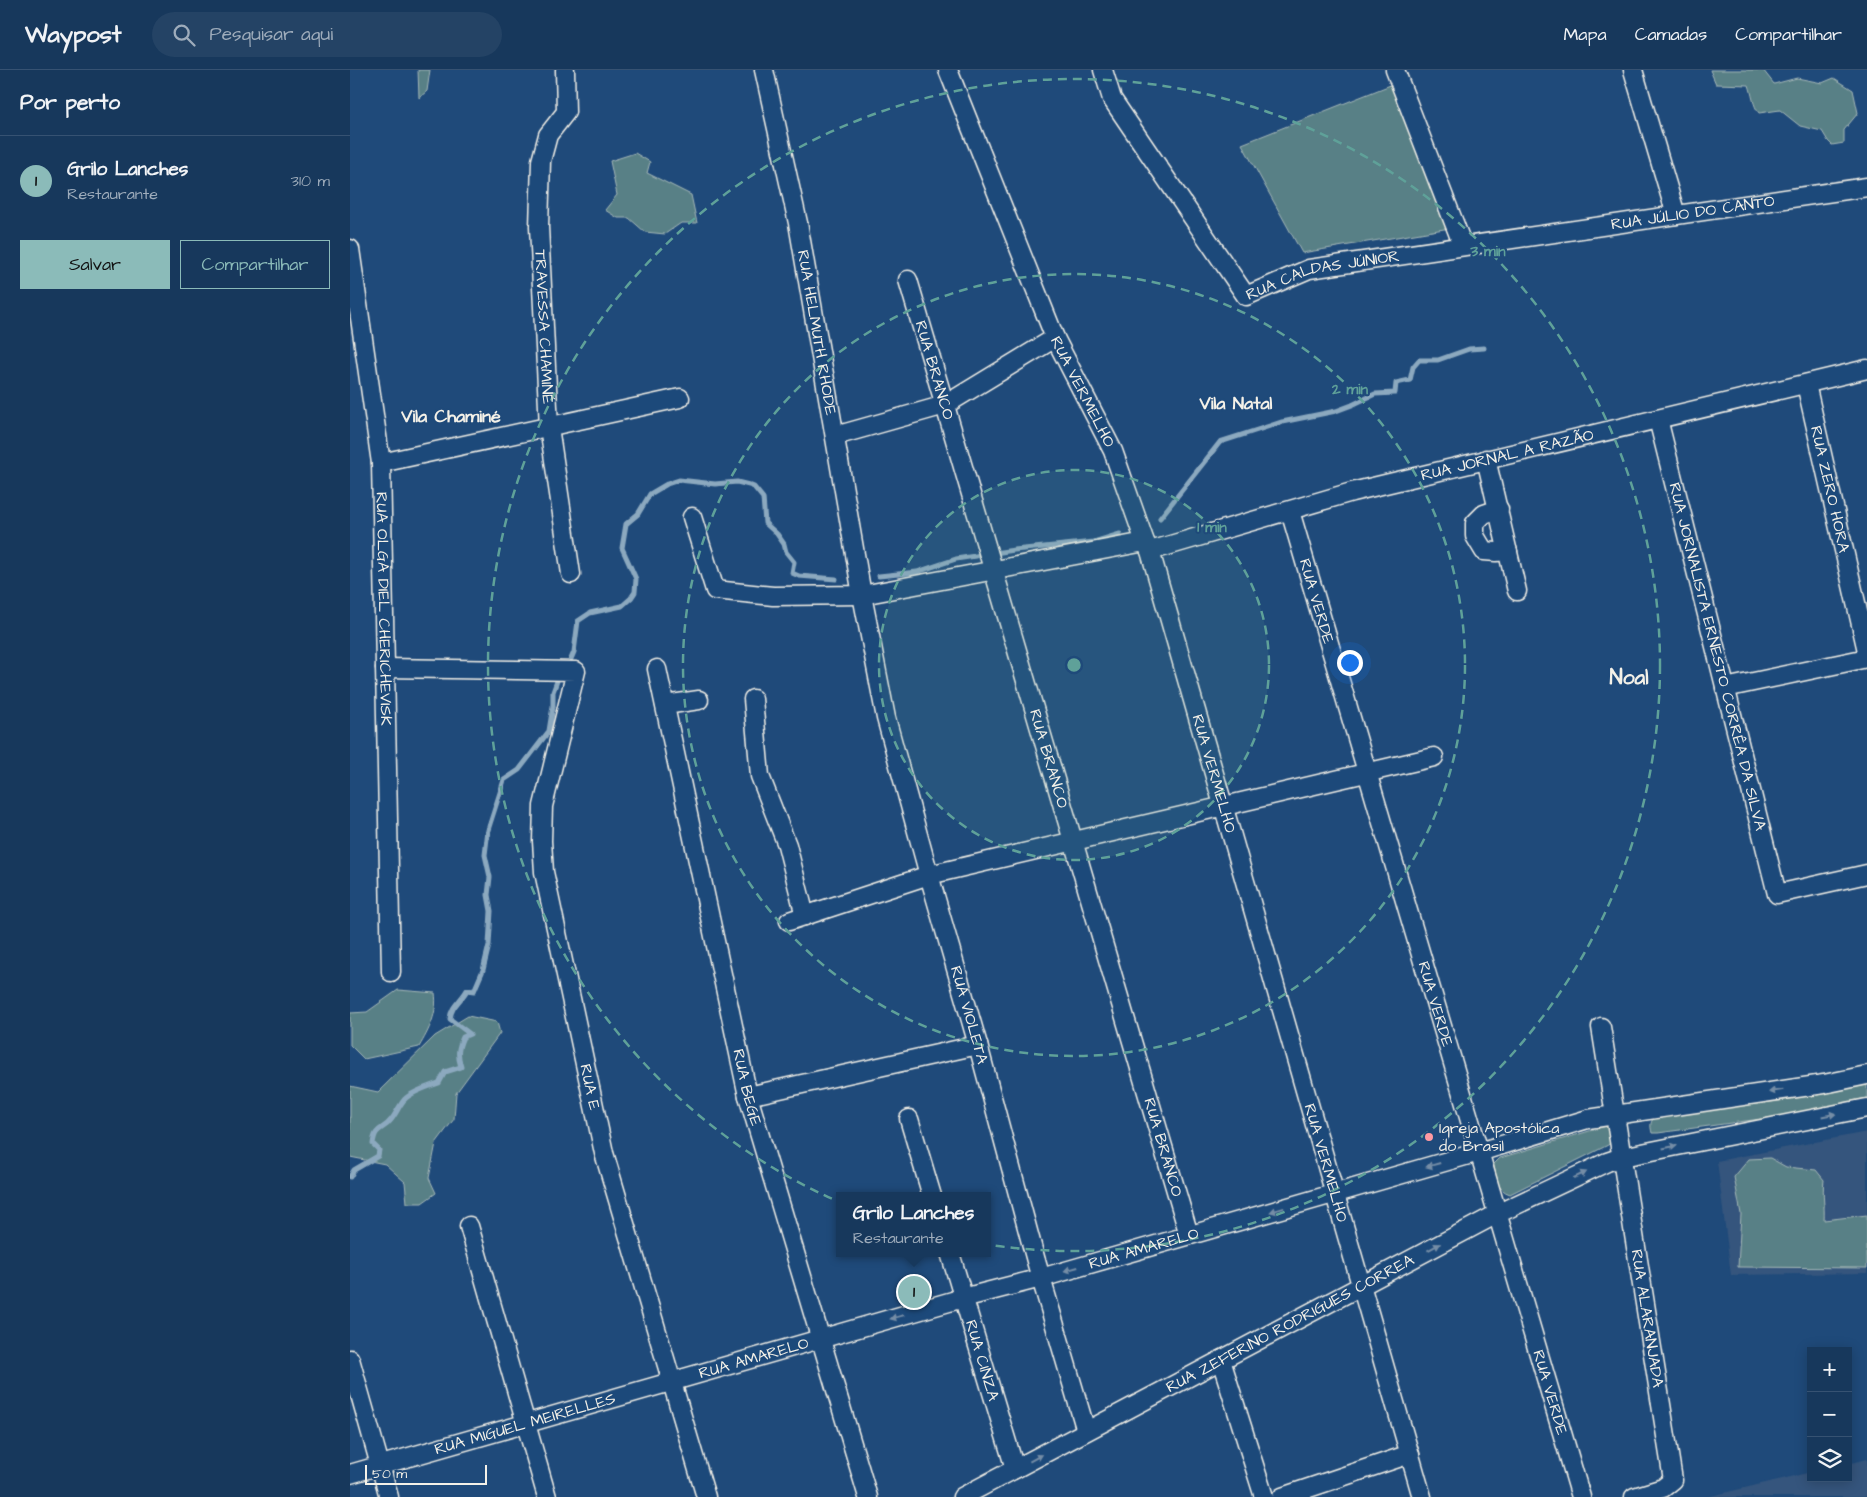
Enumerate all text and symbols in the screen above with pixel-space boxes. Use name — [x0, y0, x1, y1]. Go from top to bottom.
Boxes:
search box — [152, 12, 502, 57]
text: Waypost — [25, 18, 122, 52]
icon: search — [170, 21, 198, 49]
text: Pesquisar aqui — [210, 21, 333, 48]
text: Mapa — [1563, 22, 1607, 47]
text: Camadas — [1635, 22, 1707, 47]
text: Compartilhar — [1735, 22, 1842, 47]
text: Por perto — [20, 88, 120, 117]
text: Grilo Lanches — [67, 156, 188, 183]
text: 1 — [35, 170, 37, 192]
text: 310 m — [291, 170, 330, 192]
text: Restaurante — [67, 183, 158, 205]
street label: RUA JÚLIO DO CANTO — [1610, 190, 1776, 235]
button: Salvar — [20, 240, 170, 289]
button: Compartilhar — [180, 240, 330, 289]
text: 3 min — [1469, 241, 1506, 262]
street label: RUA CALDAS JÚNIOR — [1242, 245, 1401, 306]
street label: RUA HELMUTH RHODE — [792, 248, 842, 417]
street label: TRAVESSA CHAMINÉ — [529, 249, 559, 405]
street label: RUA BRANCO — [910, 318, 960, 423]
street label: RUA VERMELHO — [1045, 332, 1120, 451]
text: 2 min — [1331, 379, 1369, 400]
district label: Vila Natal — [1199, 391, 1273, 416]
district label: Vila Chaminé — [400, 404, 501, 429]
street label: RUA JORNAL A RAZÃO — [1418, 424, 1596, 486]
street label: RUA ZERO HORA — [1805, 424, 1855, 555]
street label: RUA JORNALISTA ERNESTO CORRÊA DA SILVA — [1663, 480, 1772, 833]
street label: RUA OLGA DIEL CHERICHEVISK — [371, 492, 397, 726]
text: 1 min — [1197, 517, 1227, 538]
street label: RUA VERDE — [1294, 556, 1340, 647]
your location — [1337, 650, 1363, 676]
centre of rings — [1065, 656, 1083, 674]
district label: Noal — [1610, 663, 1649, 692]
street label: RUA BRANCO — [1024, 707, 1074, 811]
street label: RUA VERMELHO — [1187, 712, 1242, 836]
street label: RUA VERDE — [1413, 959, 1459, 1050]
street label: RUA VIOLETA — [945, 963, 994, 1066]
street label: RUA BEGE — [727, 1047, 767, 1129]
street label: RUA E — [574, 1062, 606, 1113]
one-way arrow — [1768, 1088, 1784, 1096]
street label: RUA BRANCO — [1138, 1095, 1188, 1200]
street label: RUA VERMELHO — [1298, 1101, 1353, 1225]
one-way arrow — [1821, 1111, 1837, 1119]
place label: Igreja Apostólica do Brasil — [1439, 1117, 1559, 1157]
marker: Igreja Apostólica do Brasil — [1423, 1131, 1435, 1143]
one-way arrow — [1662, 1143, 1677, 1151]
one-way arrow — [1426, 1162, 1441, 1170]
one-way arrow — [1573, 1171, 1587, 1179]
popup — [836, 1192, 991, 1257]
text: Grilo Lanches — [853, 1200, 974, 1227]
one-way arrow — [1270, 1206, 1285, 1214]
street label: RUA AMARELO — [1086, 1222, 1201, 1275]
text: Restaurante — [853, 1227, 944, 1249]
one-way arrow — [1427, 1243, 1441, 1251]
street label: RUA ALARANJADA — [1625, 1248, 1669, 1389]
street label: RUA ZEFERINO RODRIGUES CORREA — [1162, 1249, 1418, 1398]
one-way arrow — [1063, 1266, 1078, 1274]
pin: 1 — [898, 1273, 930, 1311]
one-way arrow — [890, 1314, 905, 1322]
street label: RUA CINZA — [960, 1317, 1005, 1403]
street label: RUA AMARELO — [696, 1332, 812, 1384]
street label: RUA VERDE — [1527, 1347, 1573, 1438]
map controls — [1807, 1347, 1852, 1482]
button: + — [1807, 1347, 1852, 1392]
street label: RUA MIGUEL MEIRELLES — [432, 1387, 618, 1460]
button: − — [1807, 1392, 1852, 1437]
button: layers — [1807, 1437, 1852, 1482]
one-way arrow — [1029, 1454, 1043, 1462]
scale bar — [365, 1462, 488, 1485]
text: 50 m — [372, 1464, 407, 1484]

